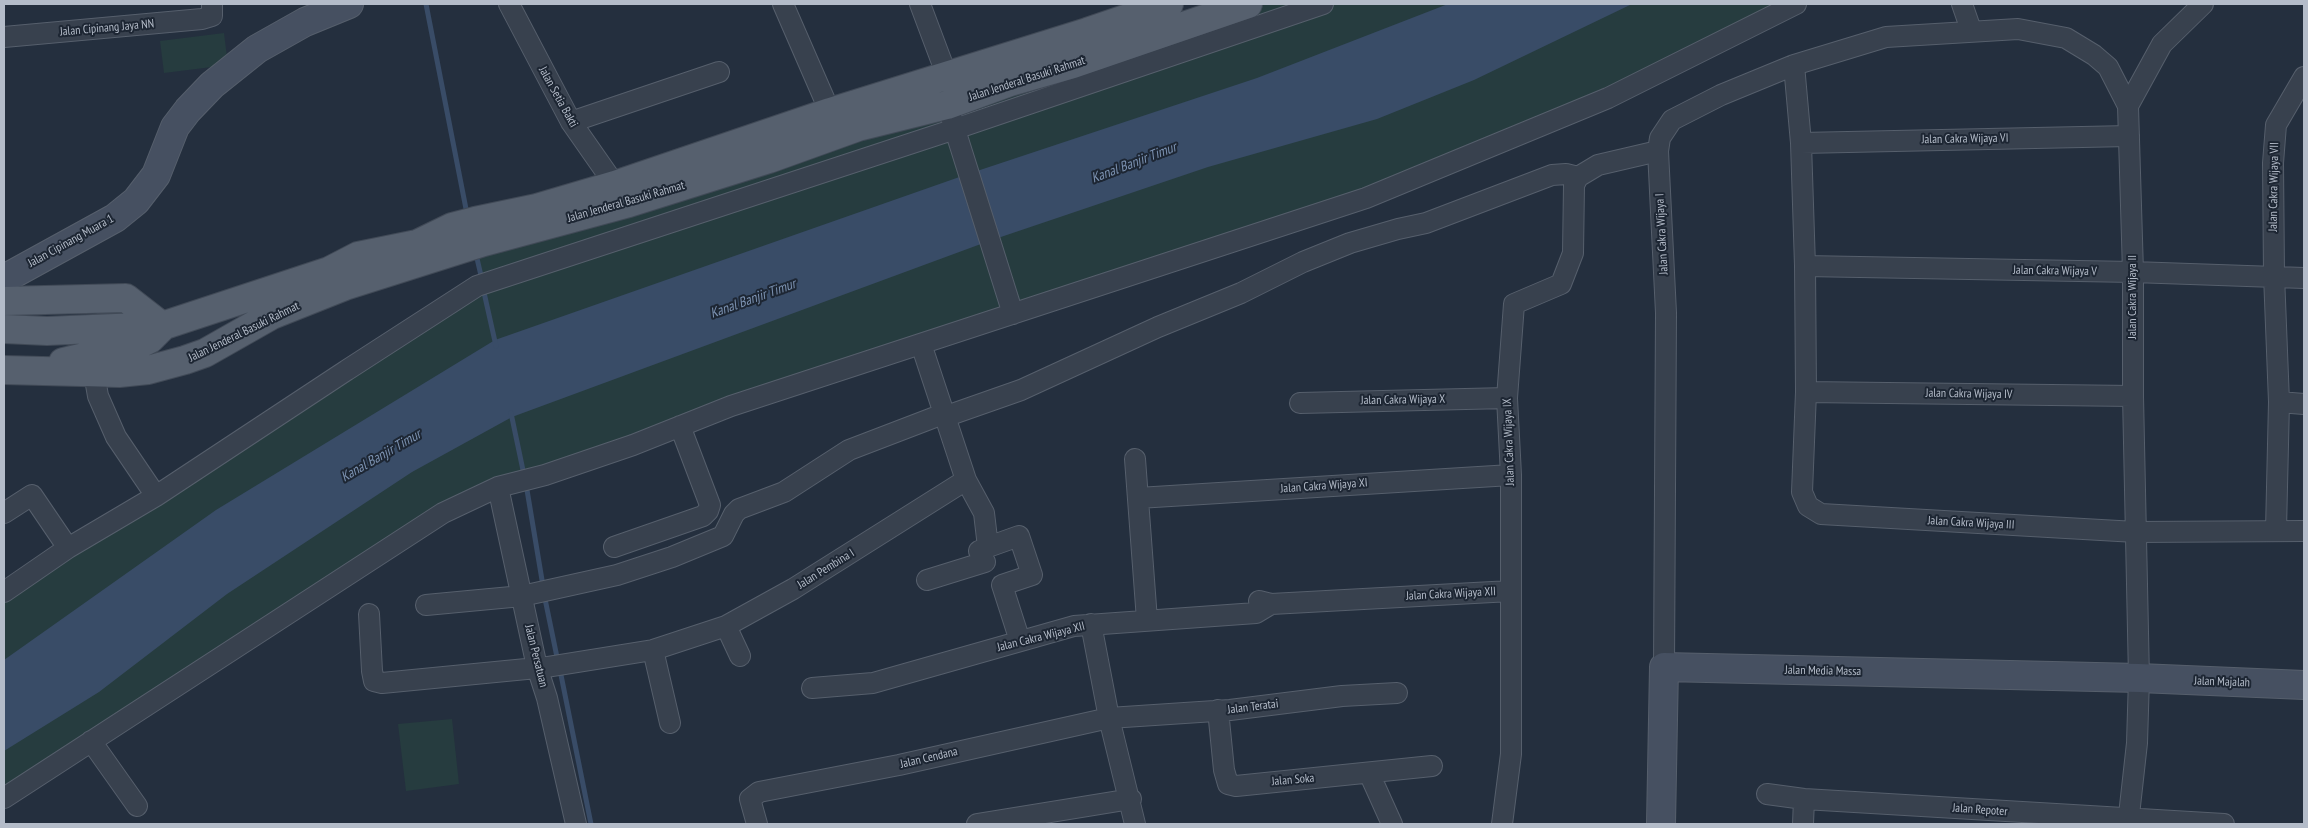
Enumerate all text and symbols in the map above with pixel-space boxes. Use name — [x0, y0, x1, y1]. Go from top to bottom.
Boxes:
street label: Jalan Cipinang Jaya NN — [59, 17, 155, 39]
street label: Jalan Jenderal Basuki Rahmat — [967, 53, 1087, 105]
street label: Jalan Setia Bakti — [535, 64, 581, 130]
street label: Jalan Cakra Wijaya VI — [1921, 131, 2009, 147]
water label: Kanal Banjir Timur — [1089, 139, 1179, 187]
street label: Jalan Cakra Wijaya VII — [2266, 142, 2282, 232]
street label: Jalan Jenderal Basuki Rahmat — [566, 178, 686, 226]
street label: Jalan Cakra Wijaya I — [1653, 193, 1671, 275]
street label: Jalan Cipinang Muara 1 — [26, 211, 116, 271]
street label: Jalan Cakra Wijaya II — [2126, 255, 2140, 339]
street label: Jalan Cakra Wijaya V — [2013, 263, 2097, 279]
water label: Kanal Banjir Timur — [708, 276, 798, 322]
street label: Jalan Jenderal Basuki Rahmat — [186, 299, 302, 365]
street label: Jalan Cakra Wijaya IV — [1925, 386, 2013, 402]
street label: Jalan Cakra Wijaya X — [1361, 392, 1445, 408]
street label: Jalan Cakra Wijaya IX — [1500, 398, 1518, 486]
water label: Kanal Banjir Timur — [338, 426, 424, 486]
street label: Jalan Cakra Wijaya XI — [1280, 476, 1368, 496]
street label: Jalan Cakra Wijaya III — [1927, 514, 2015, 532]
street label: Jalan Pembina I — [795, 546, 857, 592]
street label: Jalan Cakra Wijaya XII — [1406, 584, 1496, 604]
street label: Jalan Cakra Wijaya XII — [996, 619, 1086, 655]
street label: Jalan Persatuan — [521, 623, 551, 689]
street label: Jalan Media Massa — [1785, 663, 1861, 679]
street label: Jalan Majalah — [2194, 674, 2250, 690]
street label: Jalan Teratai — [1227, 697, 1279, 717]
street label: Jalan Cendana — [899, 744, 959, 772]
street label: Jalan Soka — [1271, 771, 1315, 789]
street label: Jalan Repoter — [1952, 801, 2008, 819]

